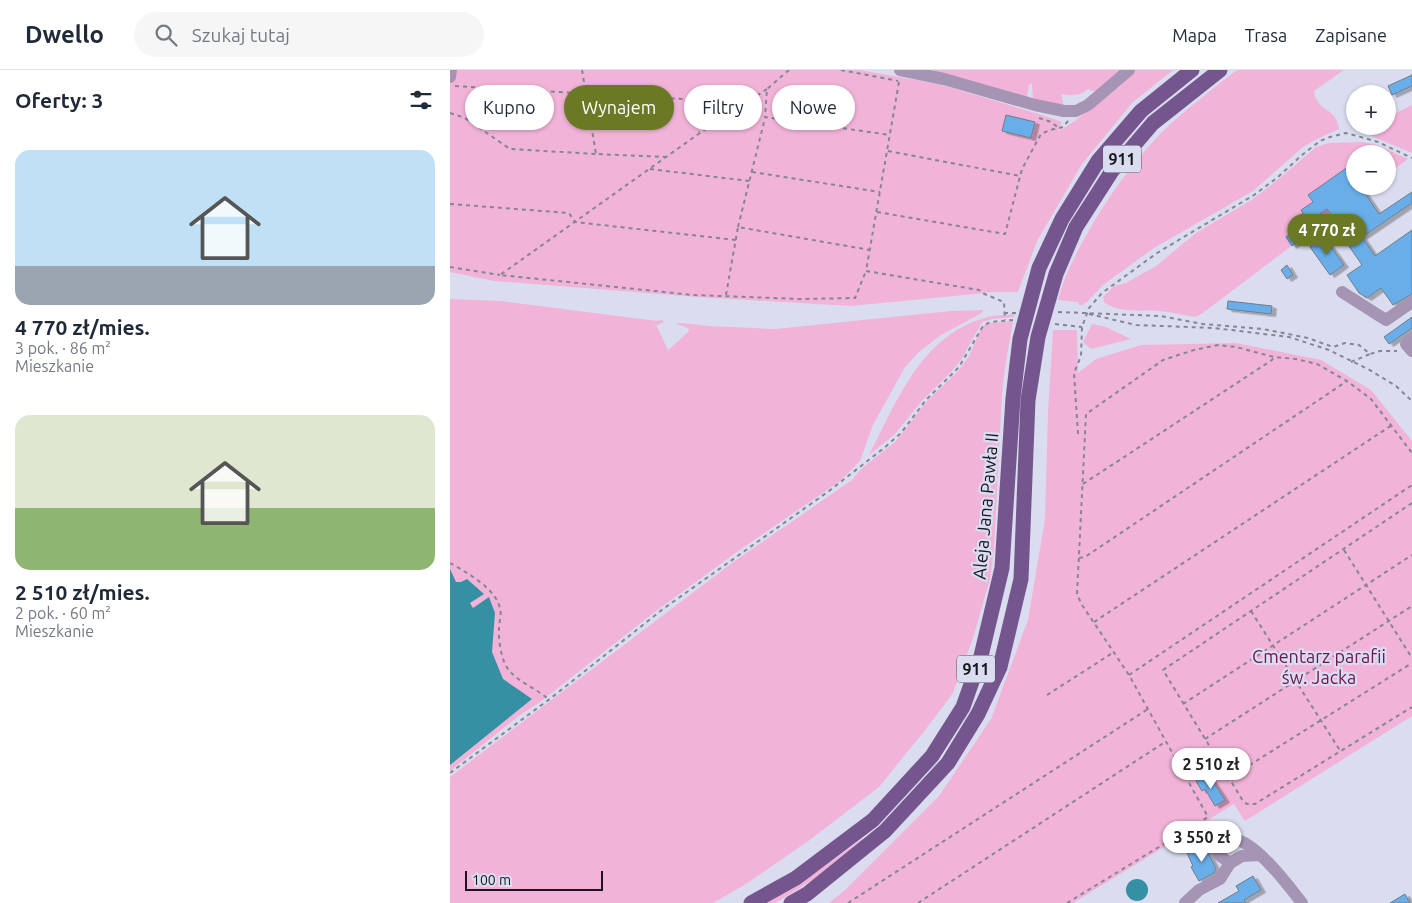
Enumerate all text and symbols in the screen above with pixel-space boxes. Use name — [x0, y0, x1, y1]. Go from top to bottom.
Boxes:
search box — [134, 12, 484, 57]
text: Dwello — [25, 21, 104, 48]
icon: search — [152, 21, 180, 49]
text: Szukaj tutaj — [192, 24, 290, 46]
text: Mapa — [1172, 25, 1217, 45]
text: Trasa — [1245, 25, 1287, 45]
text: Zapisane — [1315, 25, 1387, 45]
chip: Kupno — [465, 85, 554, 130]
chip: Wynajem — [564, 85, 674, 130]
chip: Filtry — [684, 85, 762, 130]
chip: Nowe — [772, 85, 855, 130]
map controls — [1346, 85, 1396, 195]
button: + — [1346, 85, 1396, 135]
icon: filters — [407, 86, 435, 114]
text: Oferty: 3 — [15, 88, 103, 112]
button: − — [1346, 145, 1396, 195]
road number: 911 — [1103, 146, 1141, 172]
icon: home — [180, 183, 270, 273]
pin: 4 770 zł — [1275, 214, 1379, 256]
text: 4 770 zł — [1299, 221, 1355, 239]
text: 4 770 zł/mies. — [15, 315, 150, 339]
text: 3 pok. · 86 m² — [15, 339, 111, 357]
text: Mieszkanie — [15, 357, 94, 375]
street label: Aleja Jana Pawła II — [969, 432, 1001, 580]
icon: home — [180, 448, 270, 538]
text: 2 510 zł/mies. — [15, 580, 150, 604]
text: 2 pok. · 60 m² — [15, 604, 111, 622]
text: Mieszkanie — [15, 622, 94, 640]
park label: Cmentarz parafii św. Jacka — [1252, 646, 1386, 687]
road number: 911 — [957, 656, 995, 682]
pin: 2 510 zł — [1159, 748, 1263, 790]
text: 2 510 zł — [1183, 755, 1239, 773]
pin: 3 550 zł — [1150, 820, 1254, 863]
text: 3 550 zł — [1174, 828, 1230, 846]
scale bar — [465, 868, 602, 891]
text: 100 m — [472, 872, 511, 888]

